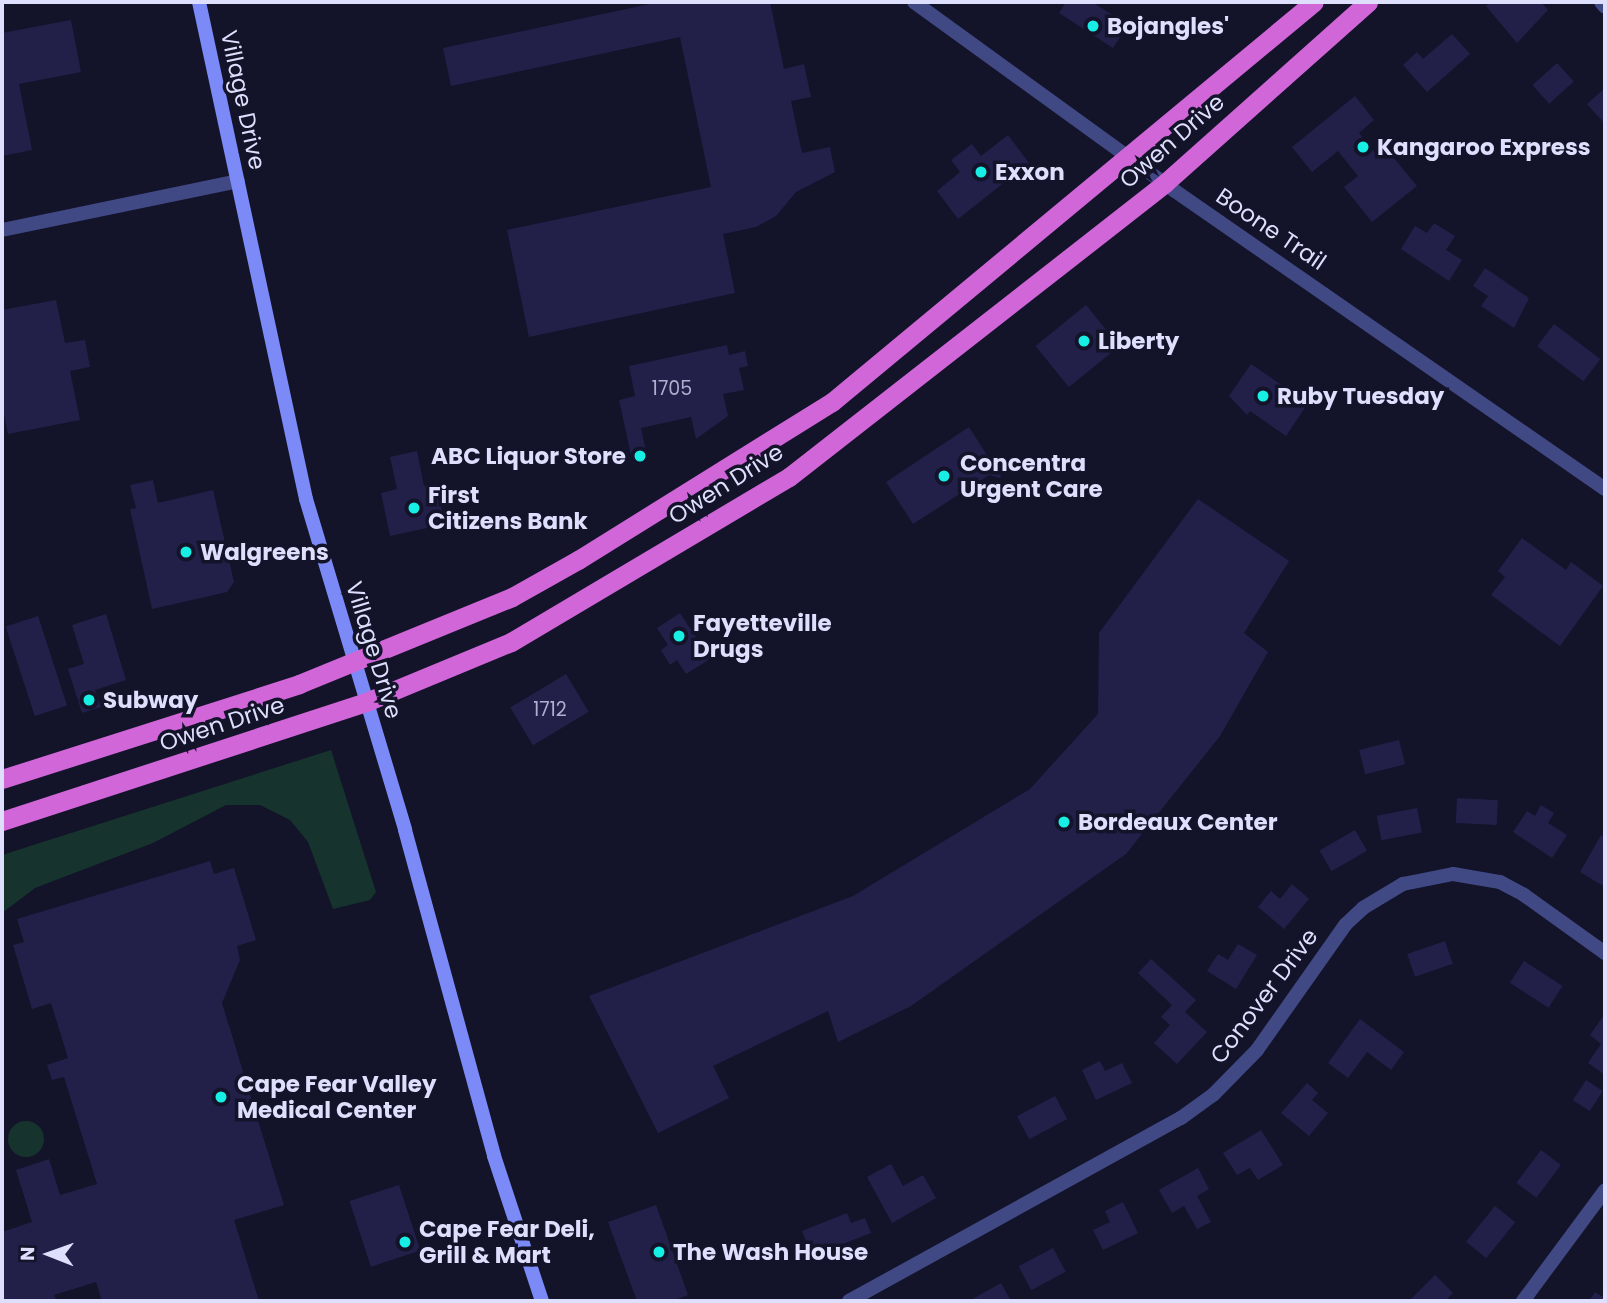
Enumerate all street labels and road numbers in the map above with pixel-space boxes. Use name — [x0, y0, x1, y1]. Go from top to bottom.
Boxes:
street label: Village Drive — [215, 28, 271, 172]
street label: Owen Drive — [1114, 88, 1230, 194]
street label: Boone Trail — [1211, 182, 1331, 276]
street label: Owen Drive — [664, 438, 788, 530]
street label: Village Drive — [340, 578, 408, 722]
street label: Owen Drive — [156, 691, 288, 757]
street label: Conover Drive — [1204, 923, 1324, 1069]

